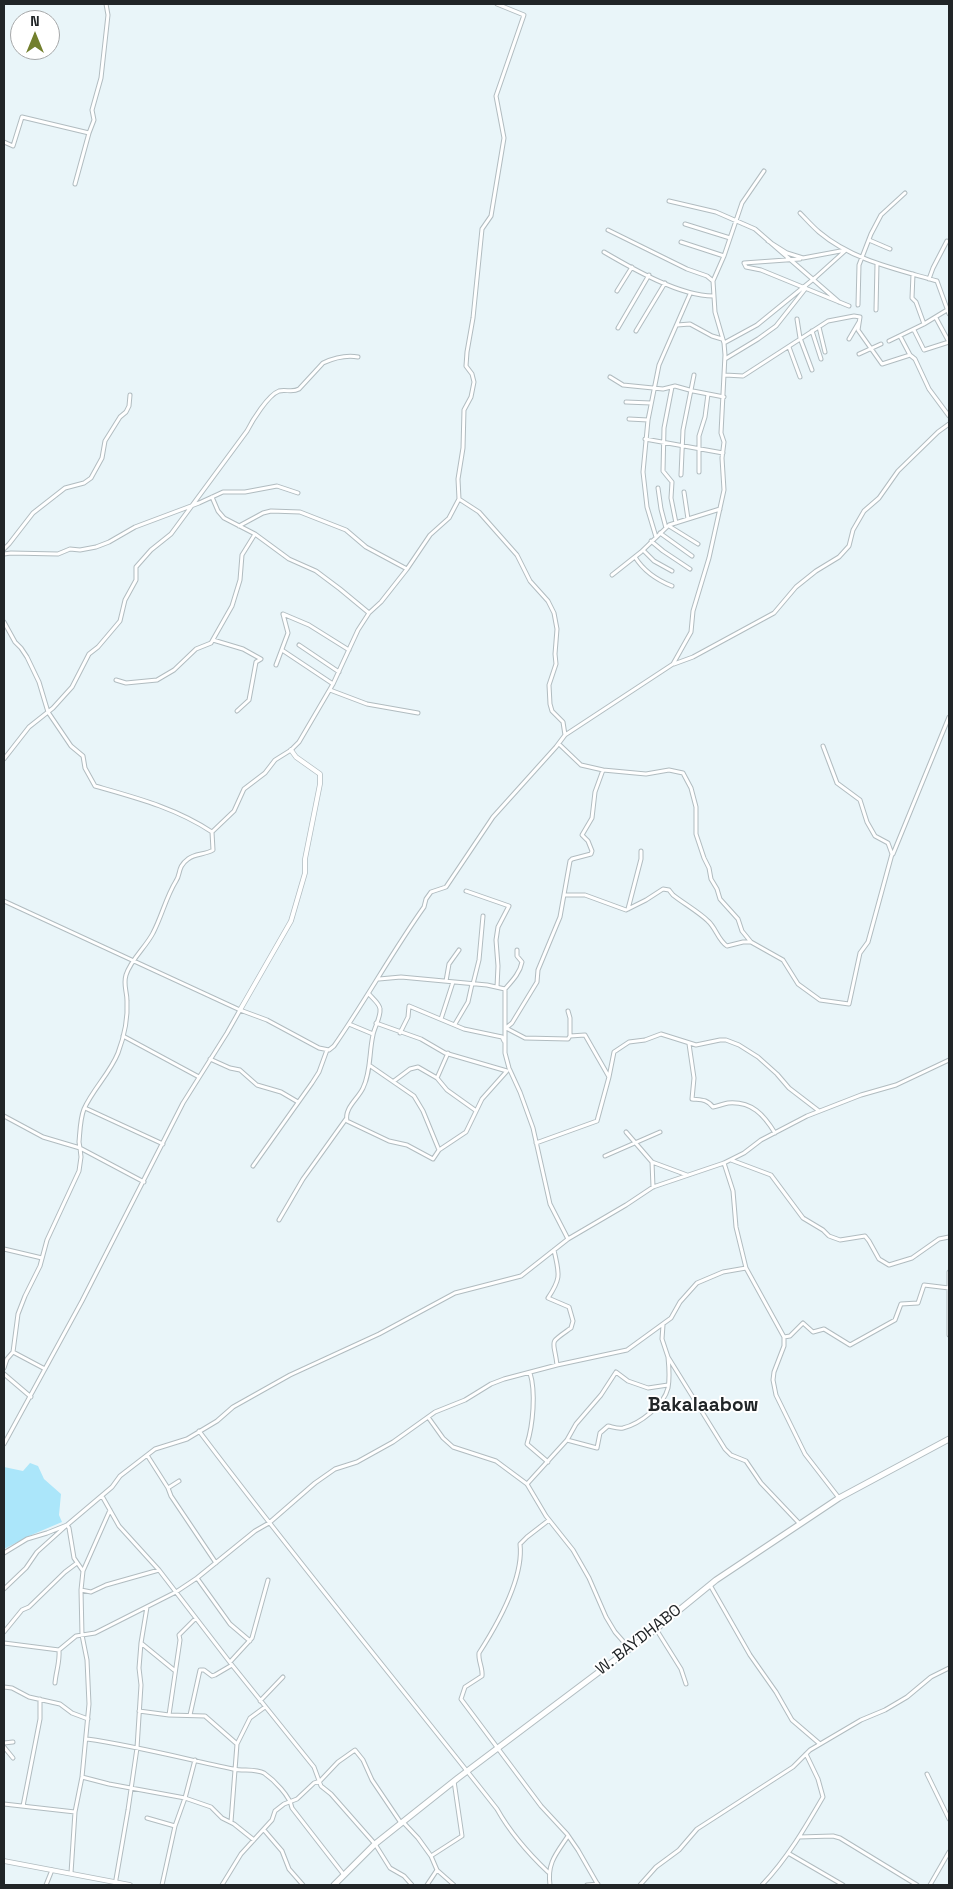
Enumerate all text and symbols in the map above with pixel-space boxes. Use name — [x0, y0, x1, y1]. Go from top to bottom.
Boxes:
north arrow — [10, 10, 60, 60]
text: N — [30, 12, 40, 30]
district label: Bakalaabow — [648, 1395, 758, 1417]
street label: W. BAYDHABO — [592, 1601, 686, 1679]

